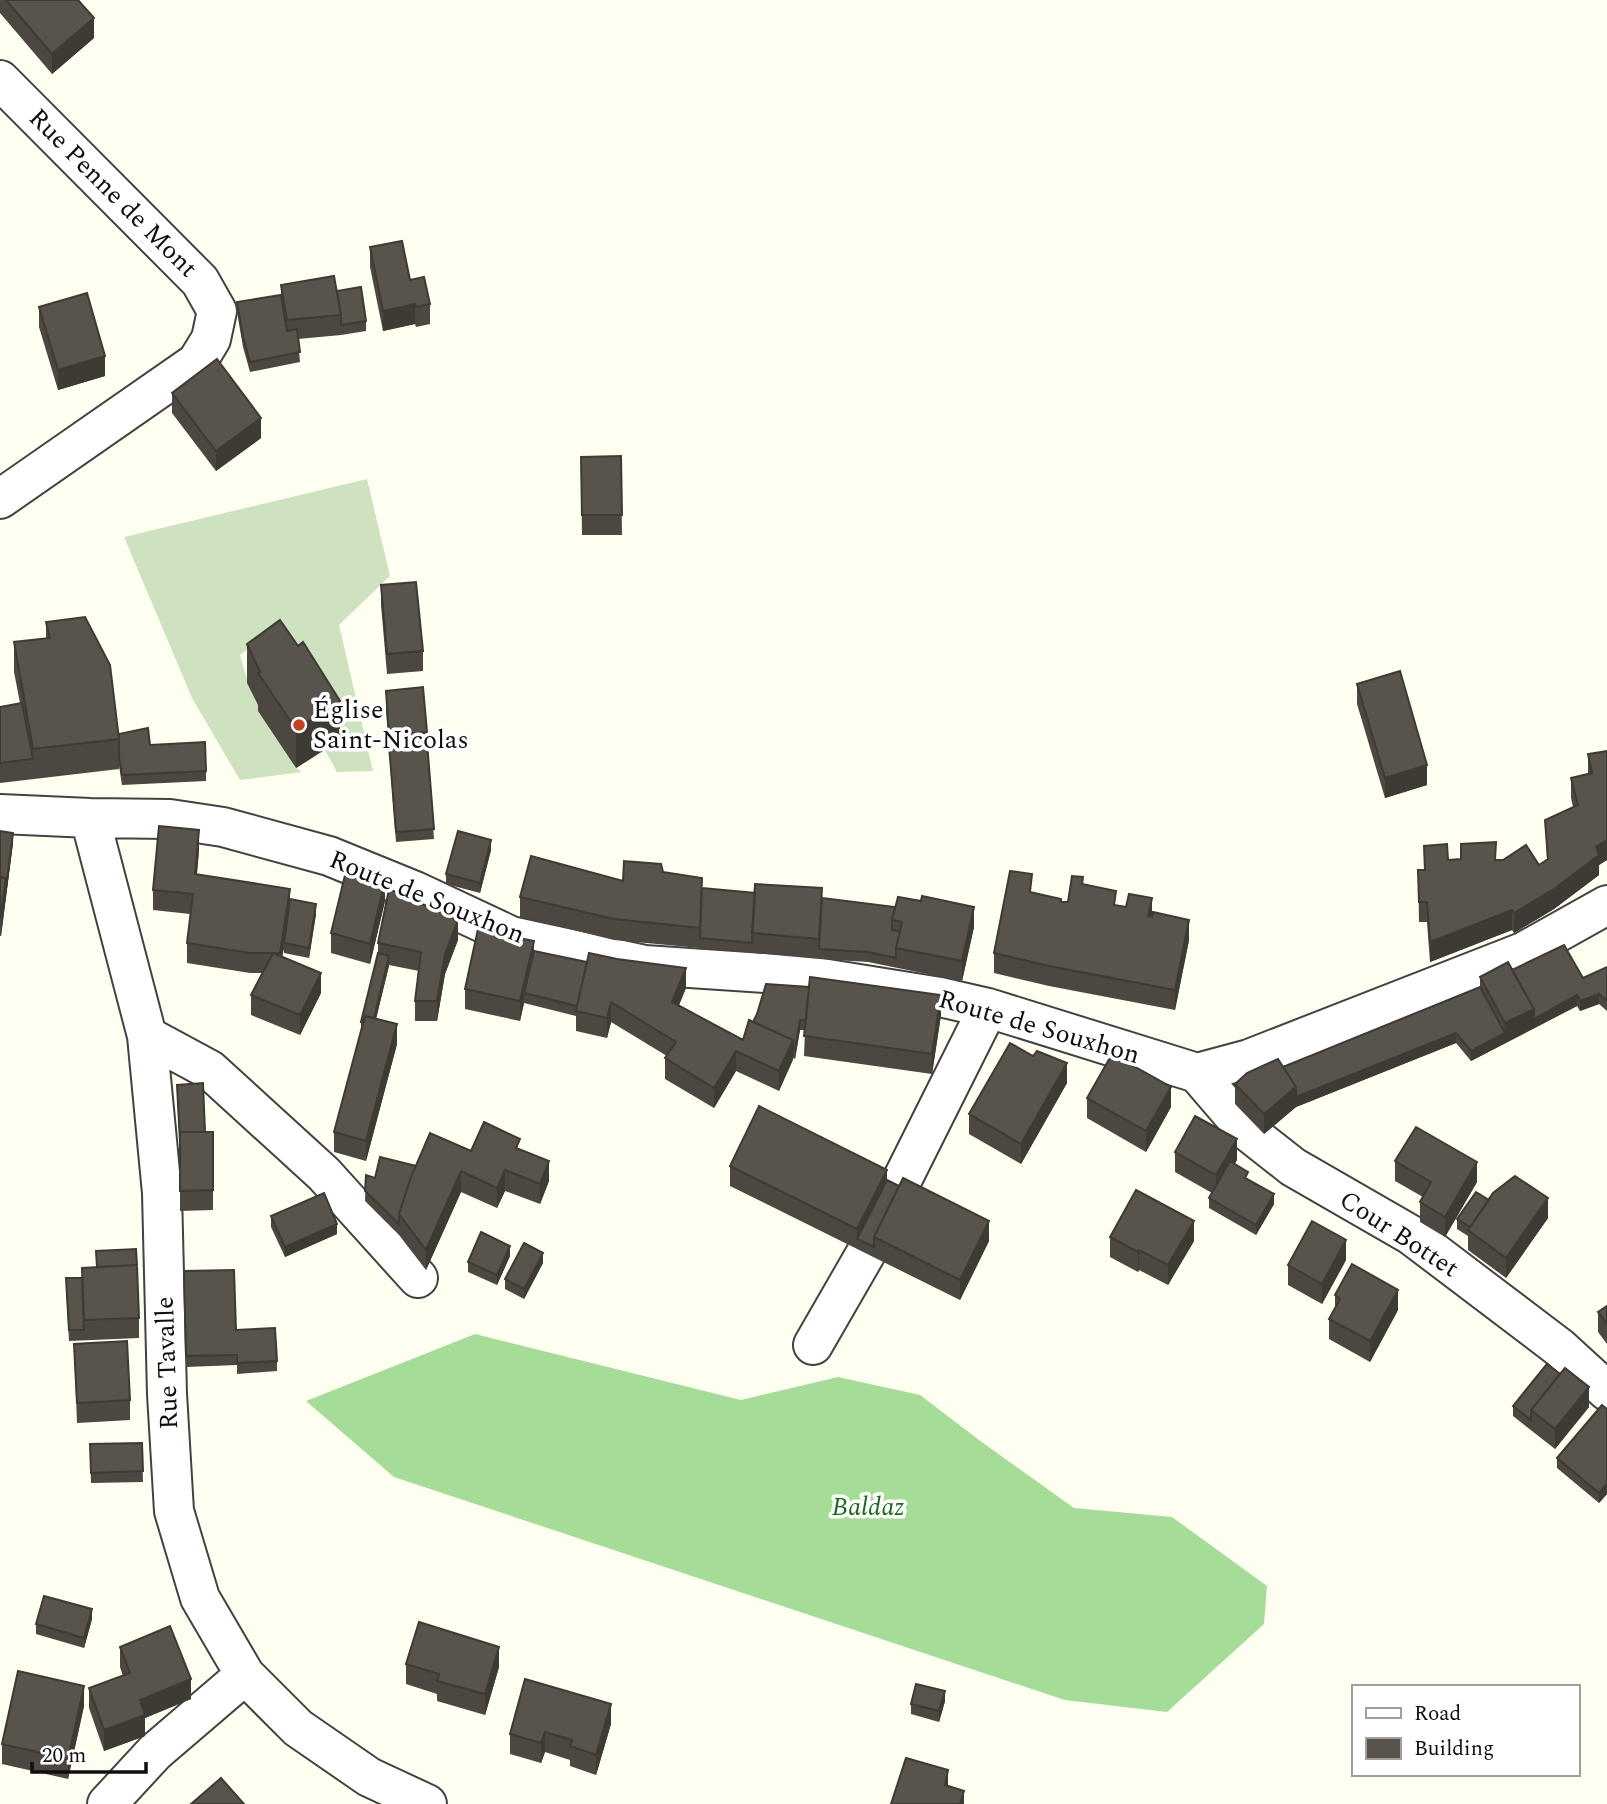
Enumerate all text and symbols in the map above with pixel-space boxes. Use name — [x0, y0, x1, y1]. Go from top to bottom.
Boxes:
street label: Rue Penne de Mont — [19, 99, 207, 287]
place label: Église Saint-Nicolas — [313, 690, 469, 760]
marker: Église Saint-Nicolas — [291, 717, 307, 733]
street label: Route de Souxhon — [323, 840, 531, 954]
street label: Route de Souxhon — [934, 979, 1144, 1075]
street label: Cour Bottet — [1331, 1180, 1467, 1288]
street label: Rue Tavalle — [145, 1296, 189, 1430]
park label: Baldaz — [832, 1487, 904, 1527]
legend — [1352, 1685, 1579, 1776]
text: Road — [1414, 1698, 1461, 1730]
scale bar — [32, 1730, 145, 1774]
text: Building — [1414, 1733, 1494, 1765]
text: 20 m — [42, 1740, 86, 1772]

